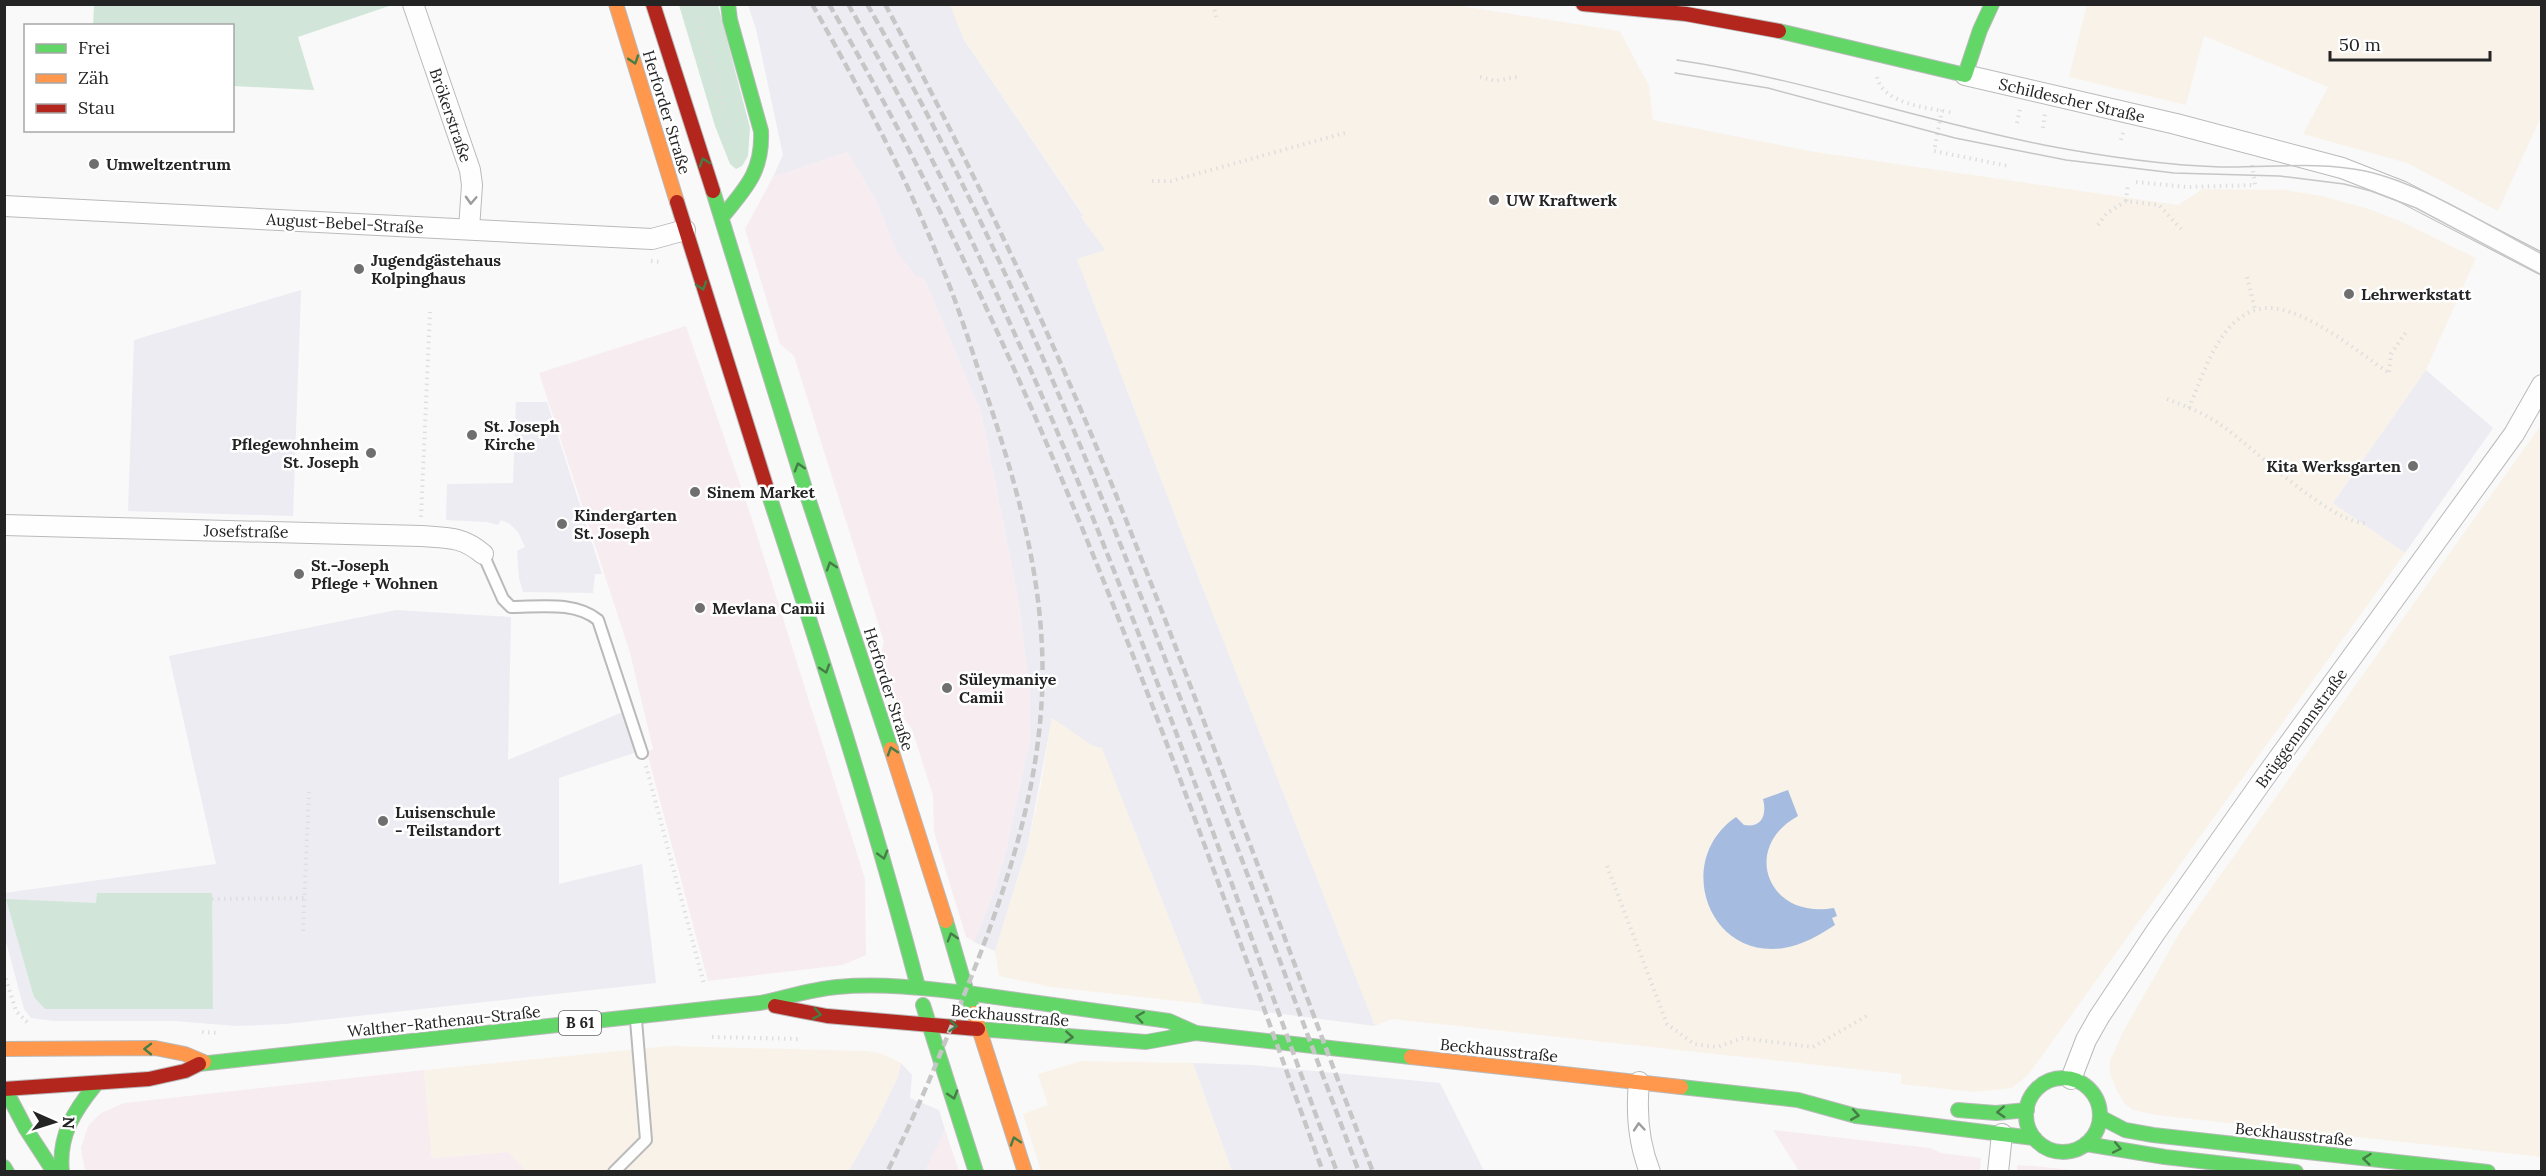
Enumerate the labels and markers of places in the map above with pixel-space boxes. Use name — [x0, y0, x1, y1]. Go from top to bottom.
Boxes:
place label: Umweltzentrum — [106, 154, 231, 174]
marker: Umweltzentrum — [87, 157, 101, 171]
place label: UW Kraftwerk — [1506, 190, 1617, 210]
marker: UW Kraftwerk — [1487, 193, 1501, 207]
place label: Jugendgästehaus Kolpinghaus — [371, 250, 501, 288]
marker: Jugendgästehaus Kolpinghaus — [352, 262, 366, 276]
place label: Lehrwerkstatt — [2361, 284, 2472, 304]
marker: Lehrwerkstatt — [2342, 287, 2356, 301]
place label: St. Joseph Kirche — [484, 416, 560, 454]
marker: St. Joseph Kirche — [465, 428, 479, 442]
place label: Pflegewohnheim St. Joseph — [232, 434, 359, 472]
marker: Pflegewohnheim St. Joseph — [364, 446, 378, 460]
place label: Kita Werksgarten — [2266, 456, 2401, 476]
marker: Kita Werksgarten — [2406, 459, 2420, 473]
place label: Sinem Market — [707, 482, 815, 502]
marker: Sinem Market — [688, 485, 702, 499]
place label: Kindergarten St. Joseph — [574, 505, 677, 543]
marker: Kindergarten St. Joseph — [555, 517, 569, 531]
place label: St.-Joseph Pflege + Wohnen — [311, 555, 438, 593]
marker: St.-Joseph Pflege + Wohnen — [292, 567, 306, 581]
place label: Mevlana Camii — [712, 598, 825, 618]
marker: Mevlana Camii — [693, 601, 707, 615]
place label: Süleymaniye Camii — [959, 669, 1057, 707]
marker: Süleymaniye Camii — [940, 681, 954, 695]
place label: Luisenschule - Teilstandort — [395, 802, 501, 840]
marker: Luisenschule - Teilstandort — [376, 814, 390, 828]

